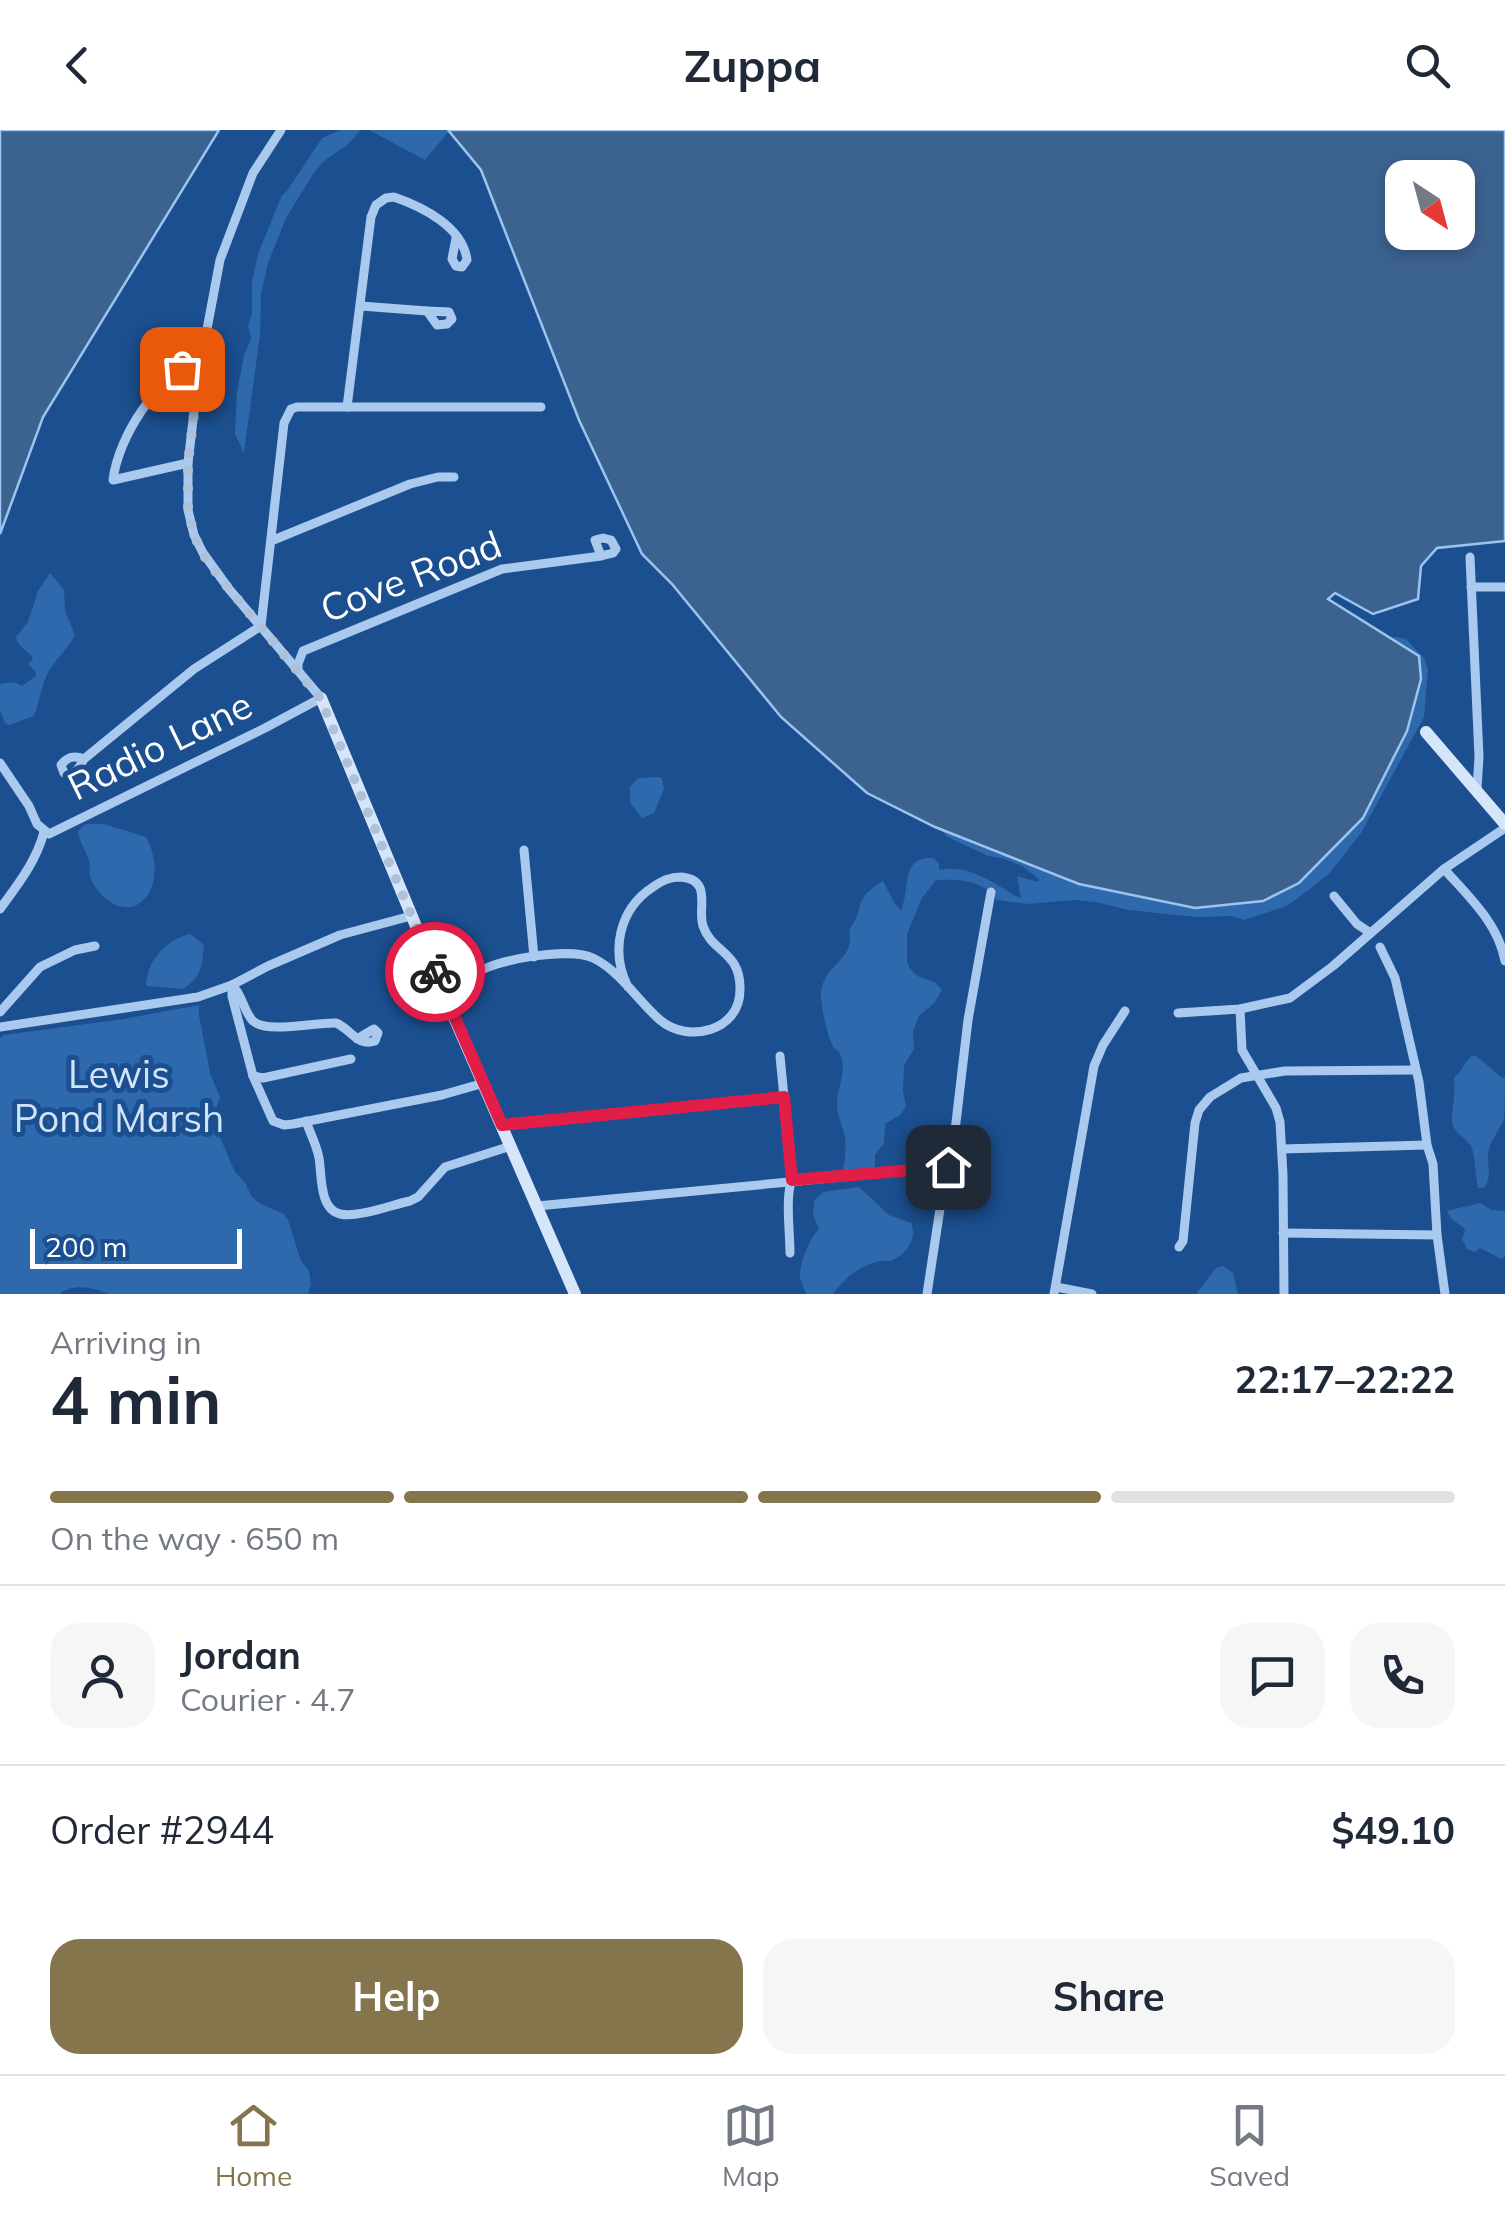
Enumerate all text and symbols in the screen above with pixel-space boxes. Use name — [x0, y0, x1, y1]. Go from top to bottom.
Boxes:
text: Zuppa — [684, 37, 821, 93]
icon: back — [50, 38, 105, 93]
icon: search — [1400, 38, 1455, 93]
north arrow — [1385, 160, 1475, 250]
map controls — [1385, 160, 1475, 250]
pin — [140, 327, 225, 412]
icon: bag — [155, 342, 210, 397]
street label: Cove Road — [313, 520, 508, 632]
street label: Radio Lane — [60, 680, 259, 810]
courier — [385, 922, 485, 1022]
icon: bike — [408, 945, 463, 1000]
park label: Lewis Pond Marsh — [14, 1050, 224, 1142]
pin — [906, 1125, 991, 1210]
icon: home — [921, 1140, 976, 1195]
scale bar — [30, 1224, 242, 1268]
text: 200 m — [45, 1229, 127, 1264]
text: Arriving in — [50, 1322, 202, 1362]
text: 22:17–22:22 — [1235, 1355, 1455, 1403]
text: 4 min — [50, 1359, 221, 1440]
text: On the way · 650 m — [50, 1518, 339, 1558]
button: person — [50, 1623, 155, 1728]
button: chat — [1220, 1623, 1325, 1728]
button: phone — [1350, 1623, 1455, 1728]
text: Jordan — [180, 1631, 301, 1679]
text: Courier · 4.7 — [180, 1679, 356, 1719]
text: Order #2944 — [50, 1806, 274, 1854]
text: $49.10 — [1332, 1806, 1455, 1854]
button: Help — [50, 1939, 743, 2054]
button: Share — [763, 1939, 1455, 2054]
tab: Home — [215, 2098, 292, 2193]
tab: Map — [722, 2098, 780, 2193]
tab: Saved — [1209, 2098, 1290, 2193]

